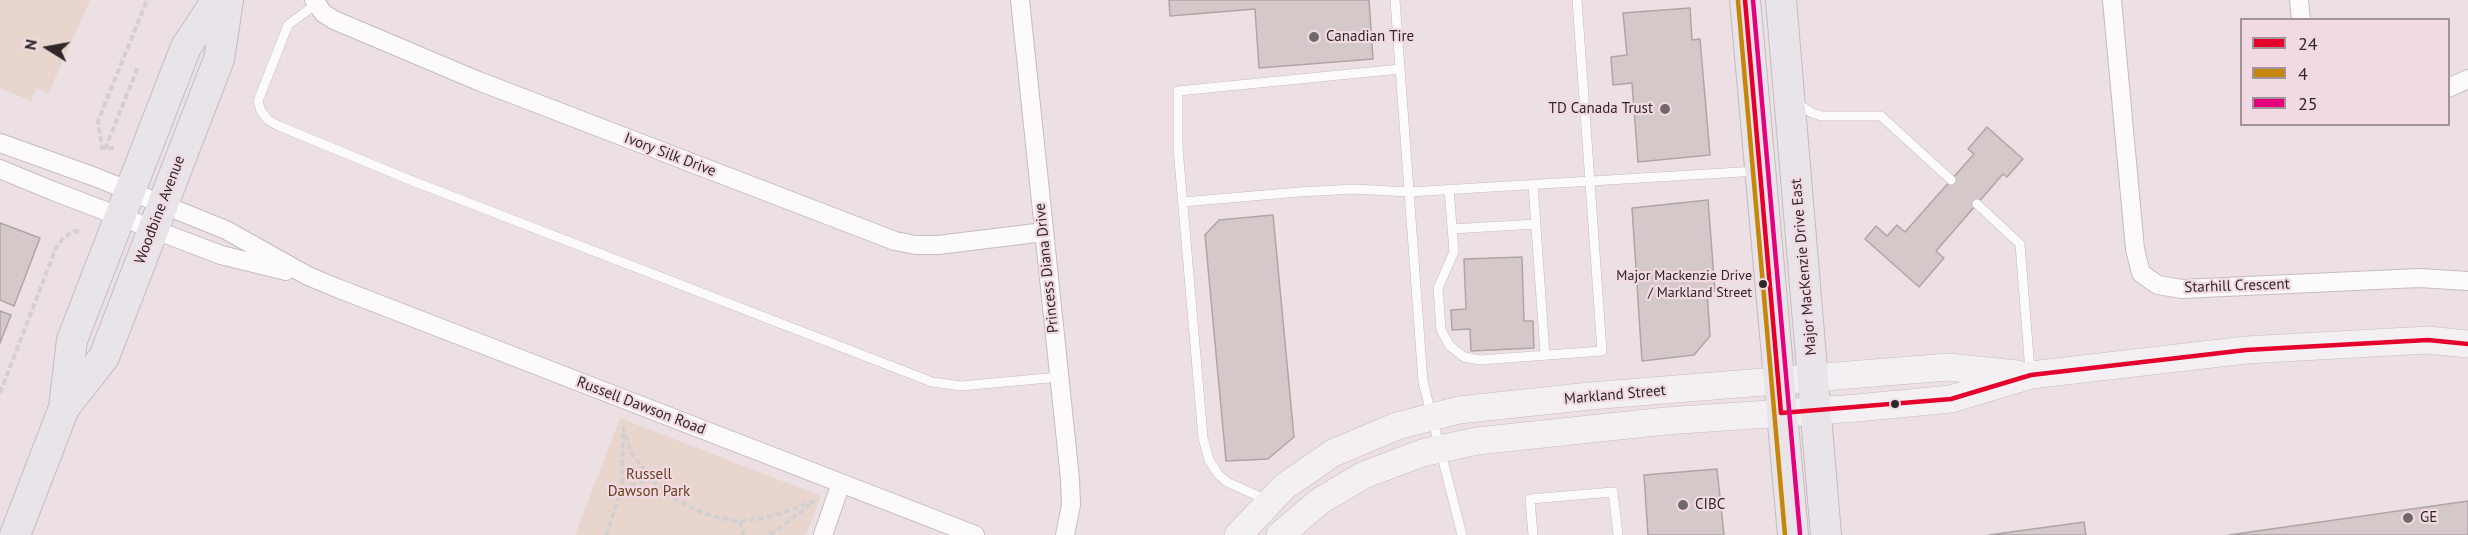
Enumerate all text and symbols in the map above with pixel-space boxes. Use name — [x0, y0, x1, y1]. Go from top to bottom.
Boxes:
north arrow — [18, 18, 78, 78]
legend — [2240, 18, 2450, 126]
place label: Canadian Tire — [1326, 28, 1414, 46]
marker: Canadian Tire — [1307, 30, 1321, 44]
text: 24 — [2298, 32, 2318, 55]
text: N — [20, 38, 41, 52]
text: 4 — [2298, 62, 2308, 85]
text: 25 — [2298, 92, 2318, 115]
place label: TD Canada Trust — [1549, 100, 1653, 118]
marker: TD Canada Trust — [1658, 102, 1672, 116]
street label: Ivory Silk Drive — [622, 129, 718, 181]
street label: Woodbine Avenue — [131, 153, 189, 267]
street label: Major MacKenzie Drive East — [1787, 178, 1821, 356]
street label: Princess Diana Drive — [1031, 202, 1063, 334]
place label: Major Mackenzie Drive / Markland Street — [1616, 268, 1752, 300]
street label: Starhill Crescent — [2184, 275, 2290, 297]
marker: Major Mackenzie Drive / Markland Street — [1757, 278, 1769, 290]
street label: Russell Dawson Road — [574, 373, 708, 439]
street label: Markland Street — [1563, 382, 1667, 408]
unlabelled marker — [1889, 398, 1901, 410]
park label: Russell Dawson Park — [608, 466, 690, 501]
place label: CIBC — [1695, 496, 1725, 514]
marker: CIBC — [1676, 498, 1690, 512]
place label: GE — [2420, 509, 2437, 527]
marker: GE — [2401, 511, 2415, 525]

